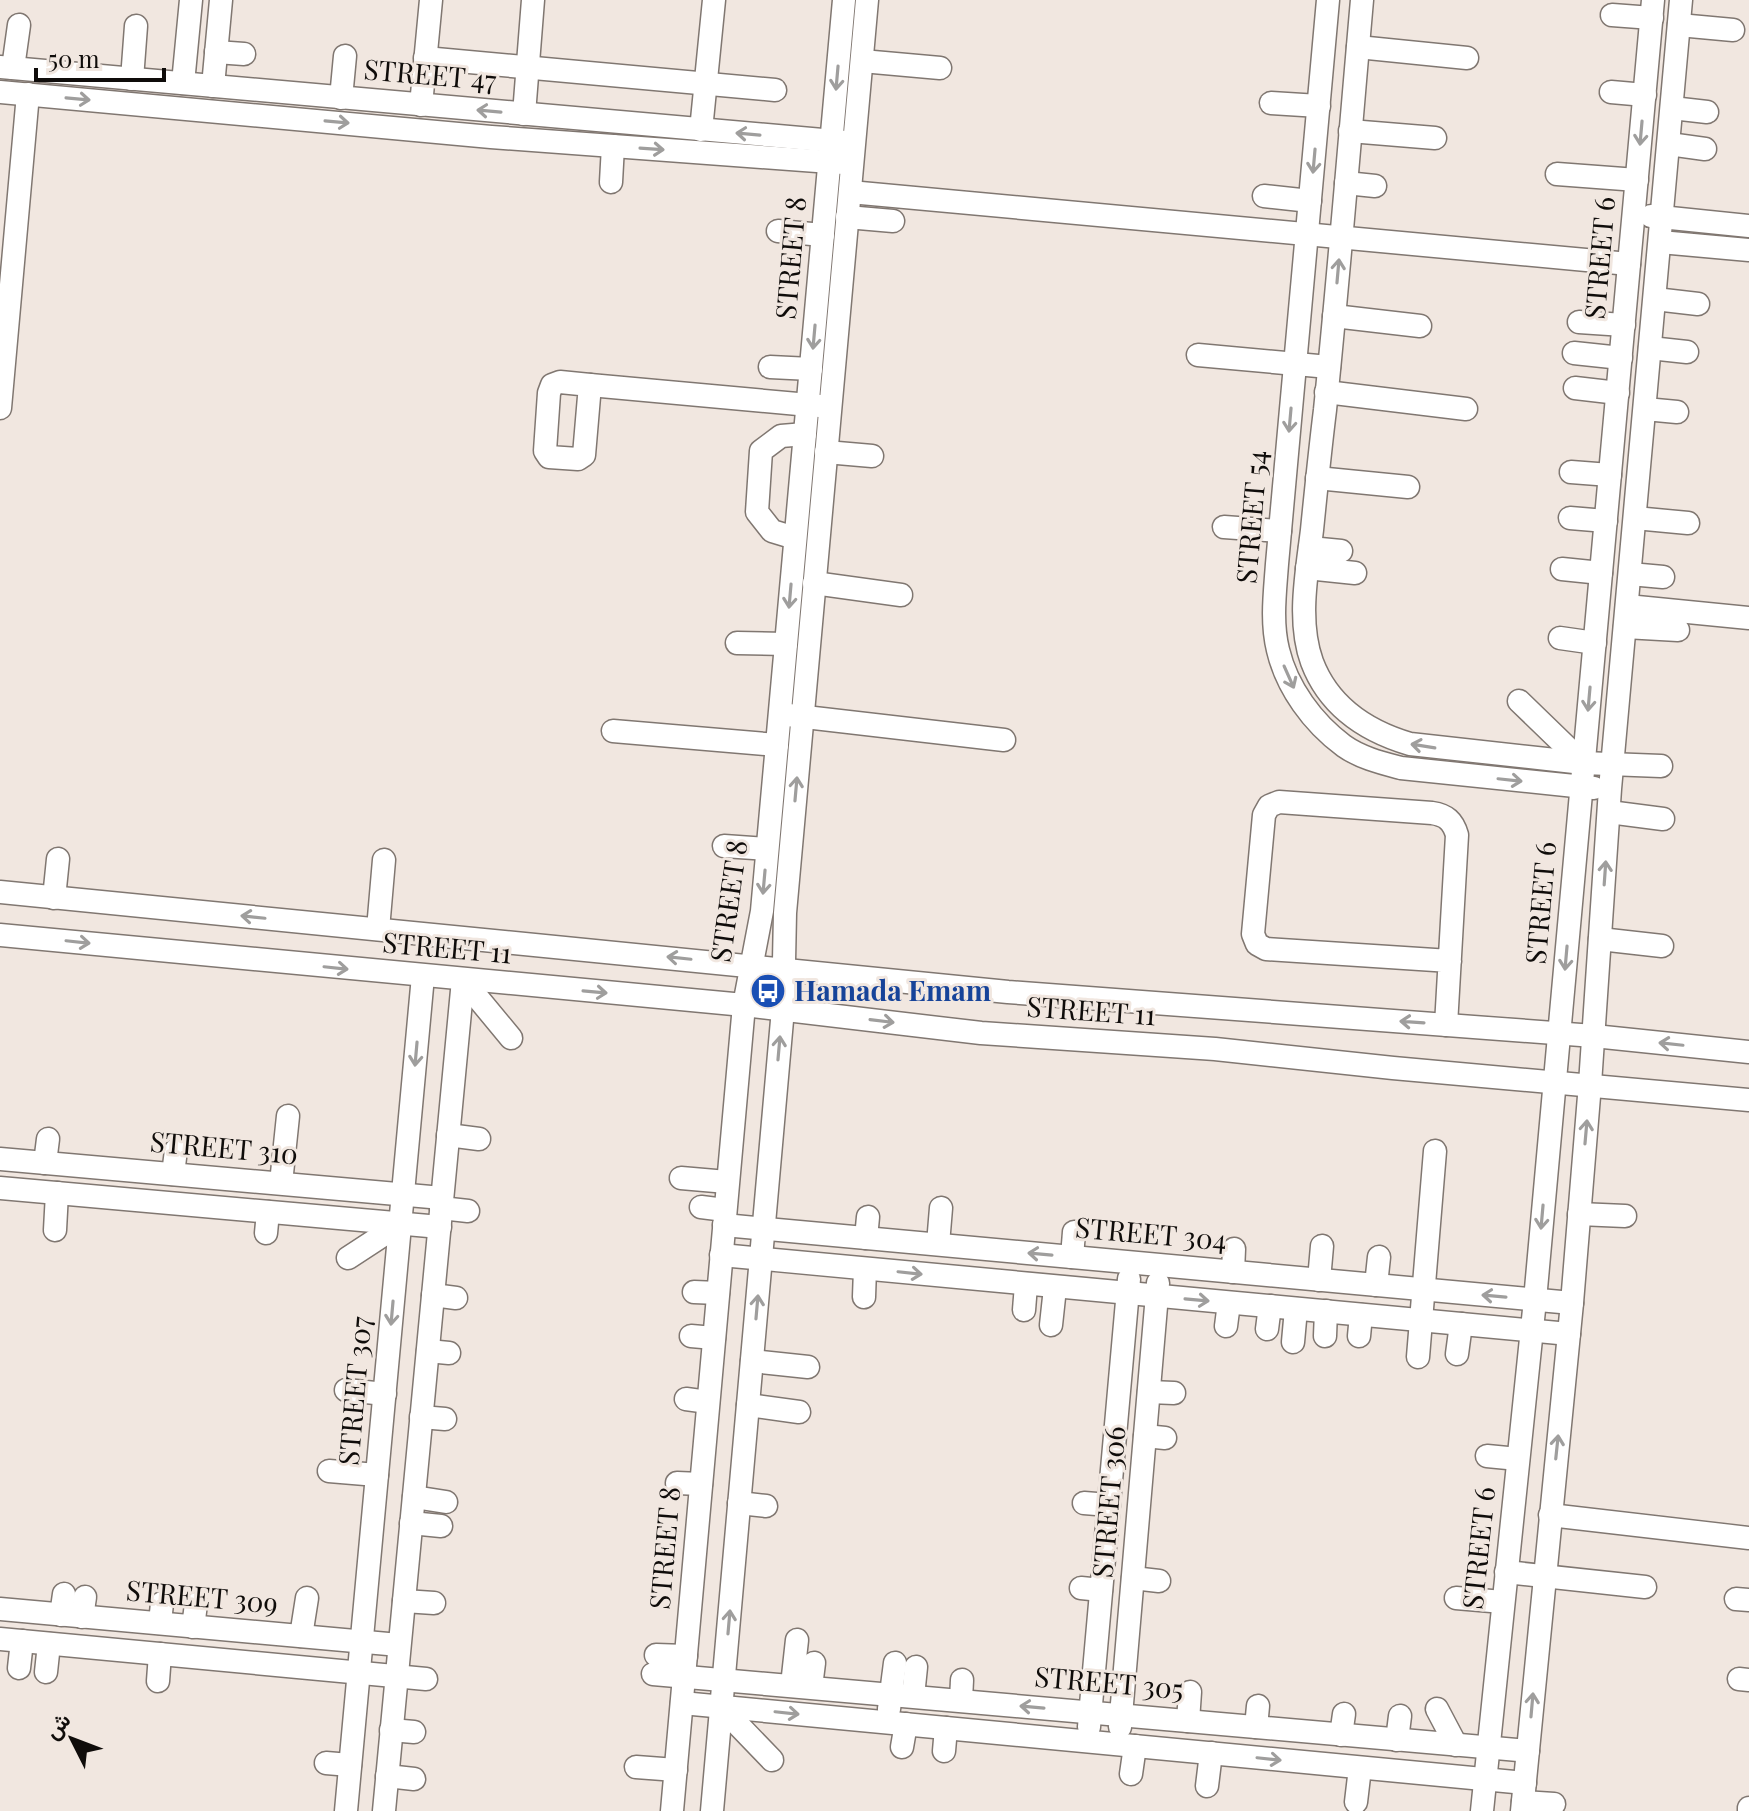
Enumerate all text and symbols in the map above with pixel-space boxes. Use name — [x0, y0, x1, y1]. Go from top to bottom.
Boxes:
scale bar — [36, 32, 164, 82]
text: 50 m — [48, 42, 100, 74]
street label: STREET 47 — [362, 49, 498, 98]
one-way arrow — [829, 64, 844, 91]
one-way arrow — [64, 92, 91, 107]
one-way arrow — [476, 103, 503, 118]
one-way arrow — [323, 115, 350, 130]
one-way arrow — [1633, 119, 1648, 146]
one-way arrow — [735, 126, 762, 141]
one-way arrow — [638, 142, 664, 157]
one-way arrow — [1306, 147, 1321, 174]
street label: STREET 8 — [766, 195, 813, 321]
street label: STREET 6 — [1575, 195, 1622, 321]
one-way arrow — [1330, 259, 1345, 285]
one-way arrow — [806, 323, 821, 350]
one-way arrow — [1282, 406, 1297, 433]
street label: STREET 54 — [1226, 449, 1275, 585]
one-way arrow — [782, 582, 797, 608]
one-way arrow — [1282, 665, 1297, 689]
one-way arrow — [1582, 685, 1597, 712]
one-way arrow — [1411, 738, 1437, 753]
one-way arrow — [1496, 772, 1523, 787]
one-way arrow — [788, 776, 803, 803]
street label: STREET 8 — [701, 837, 754, 964]
street label: STREET 6 — [1516, 840, 1563, 966]
one-way arrow — [1597, 860, 1612, 887]
one-way arrow — [756, 868, 771, 895]
one-way arrow — [240, 910, 267, 925]
street label: STREET 11 — [381, 922, 513, 971]
one-way arrow — [64, 935, 91, 950]
one-way arrow — [1558, 944, 1573, 971]
one-way arrow — [666, 951, 693, 966]
one-way arrow — [322, 960, 349, 975]
place label: Hamada Emam — [794, 971, 991, 1008]
bus stop icon: Hamada Emam — [749, 972, 787, 1010]
one-way arrow — [581, 985, 608, 1000]
street label: STREET 11 — [1025, 987, 1157, 1032]
one-way arrow — [868, 1014, 895, 1029]
one-way arrow — [1399, 1014, 1426, 1029]
one-way arrow — [772, 1035, 787, 1062]
one-way arrow — [1659, 1037, 1685, 1052]
one-way arrow — [408, 1040, 423, 1067]
one-way arrow — [1579, 1119, 1594, 1146]
street label: STREET 310 — [149, 1122, 300, 1171]
one-way arrow — [1535, 1203, 1550, 1230]
street label: STREET 304 — [1074, 1207, 1228, 1258]
one-way arrow — [1027, 1246, 1054, 1261]
one-way arrow — [896, 1266, 923, 1281]
one-way arrow — [1481, 1288, 1508, 1303]
one-way arrow — [1183, 1292, 1210, 1307]
one-way arrow — [750, 1294, 765, 1321]
one-way arrow — [384, 1299, 399, 1326]
street label: STREET 307 — [329, 1314, 378, 1467]
street label: STREET 306 — [1082, 1424, 1133, 1579]
one-way arrow — [1550, 1434, 1565, 1461]
street label: STREET 8 — [640, 1485, 687, 1611]
street label: STREET 6 — [1453, 1485, 1502, 1611]
street label: STREET 309 — [125, 1570, 280, 1621]
one-way arrow — [721, 1609, 736, 1636]
street label: STREET 305 — [1033, 1657, 1185, 1706]
one-way arrow — [1525, 1693, 1540, 1719]
north arrow — [32, 1699, 112, 1779]
one-way arrow — [1019, 1699, 1046, 1714]
text: ش — [36, 1705, 76, 1745]
one-way arrow — [773, 1706, 800, 1721]
one-way arrow — [1255, 1752, 1282, 1767]

